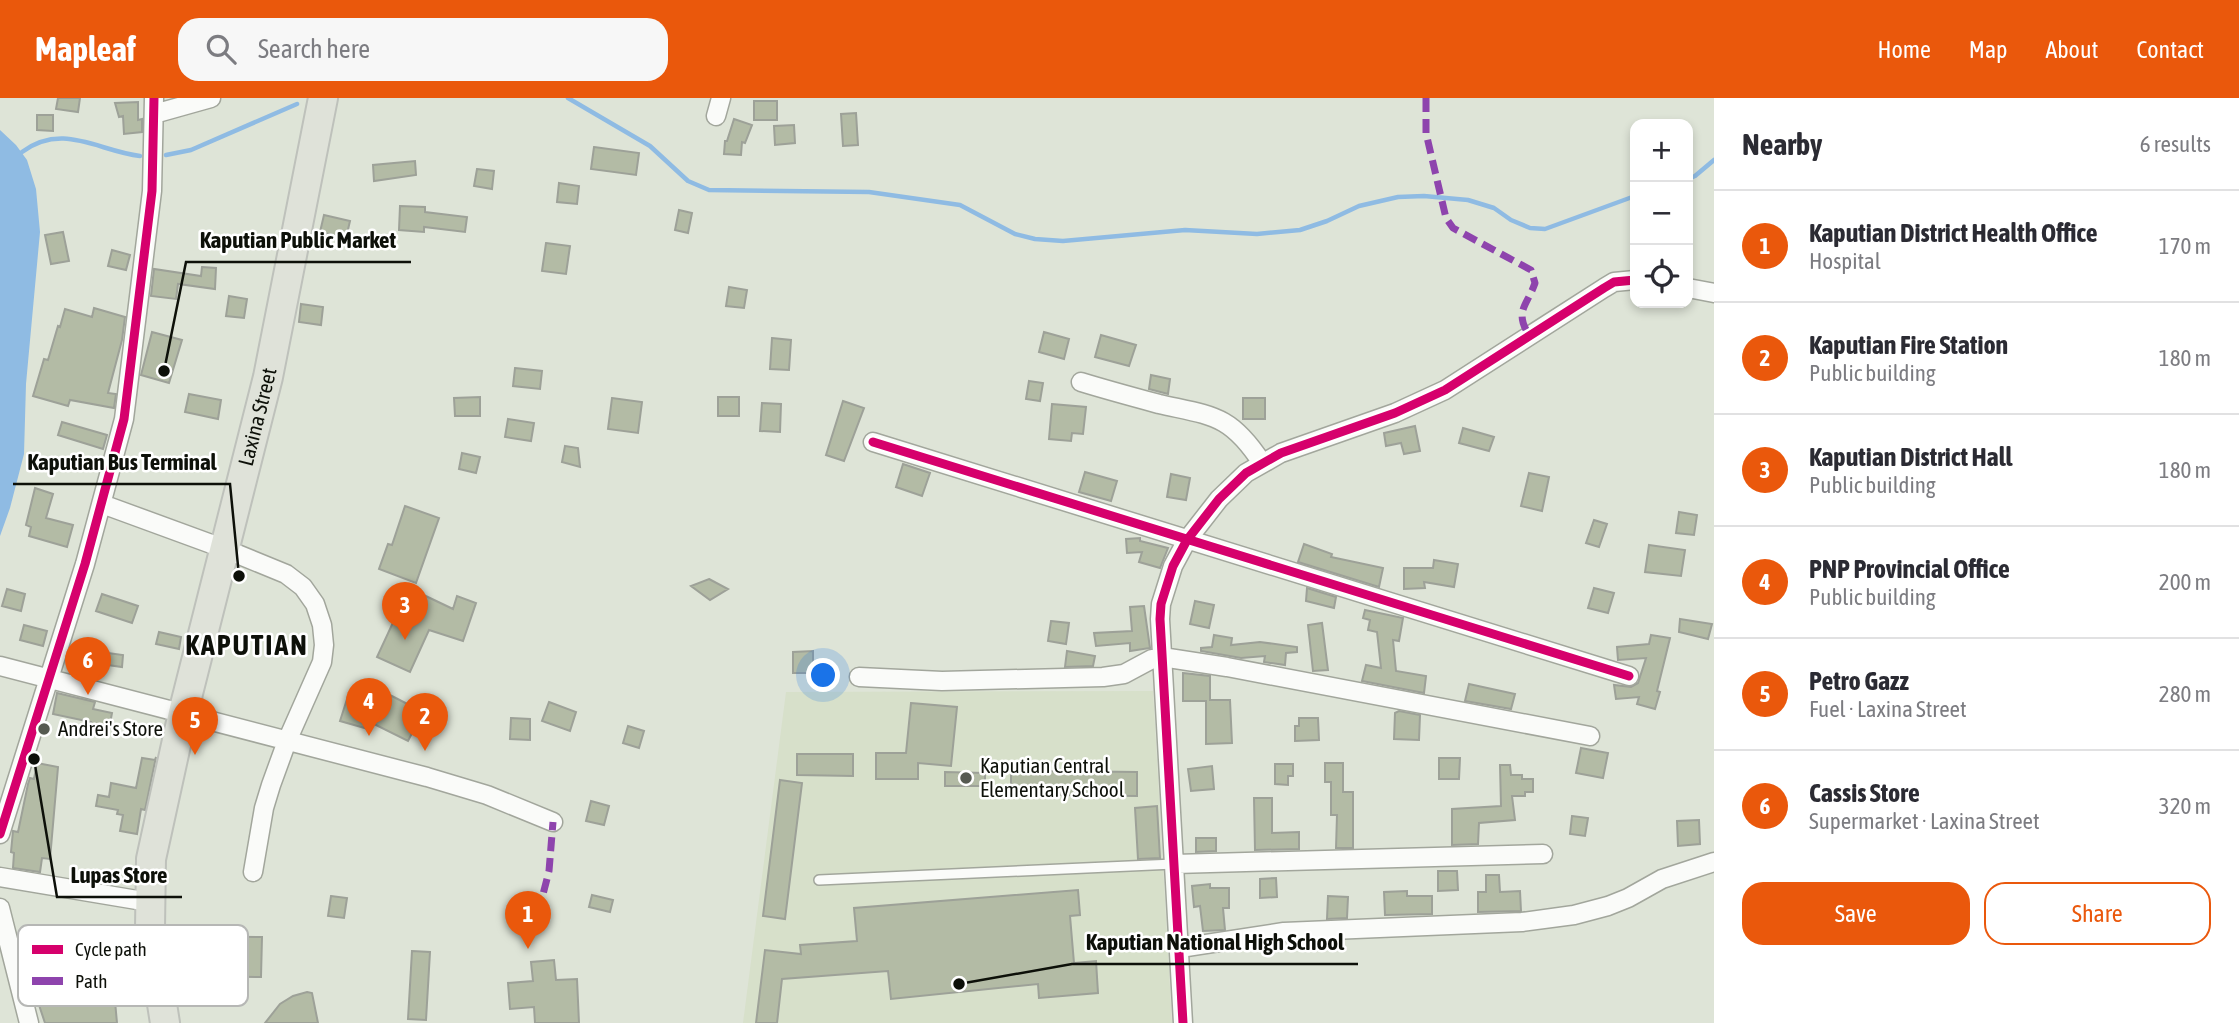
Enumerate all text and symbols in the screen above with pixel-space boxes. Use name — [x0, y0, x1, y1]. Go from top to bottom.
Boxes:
search box — [178, 18, 668, 81]
text: Mapleaf — [35, 30, 136, 68]
icon: search — [202, 30, 240, 68]
text: Search here — [258, 34, 370, 64]
text: Home — [1877, 36, 1931, 63]
text: Map — [1969, 36, 2007, 63]
text: About — [2045, 36, 2098, 63]
text: Contact — [2136, 36, 2204, 63]
map controls — [1630, 119, 1693, 308]
button: + — [1630, 119, 1693, 182]
text: Nearby — [1742, 127, 1822, 161]
text: 6 results — [2140, 131, 2211, 157]
button: − — [1630, 182, 1693, 245]
callout: Kaputian Public Market — [186, 218, 411, 262]
text: Kaputian District Health Office — [1809, 218, 2098, 248]
text: Kaputian Public Market — [200, 227, 397, 253]
text: 1 — [1760, 233, 1770, 259]
text: 170 m — [2159, 233, 2211, 259]
button: locate — [1630, 245, 1693, 308]
text: Hospital — [1809, 248, 1881, 274]
text: Kaputian Fire Station — [1809, 330, 2008, 360]
text: 2 — [1760, 345, 1770, 371]
text: 180 m — [2159, 345, 2211, 371]
text: Public building — [1809, 360, 1936, 386]
street label: Laxina Street — [233, 366, 281, 468]
callout: Kaputian Bus Terminal — [13, 440, 230, 484]
text: Kaputian District Hall — [1809, 442, 2012, 472]
text: Kaputian Bus Terminal — [27, 449, 218, 475]
text: 3 — [1760, 457, 1770, 483]
text: 180 m — [2159, 457, 2211, 483]
text: Public building — [1809, 472, 1936, 498]
text: PNP Provincial Office — [1809, 554, 2010, 584]
text: 4 — [1760, 569, 1770, 595]
text: 200 m — [2159, 569, 2211, 595]
pin: 3 — [382, 582, 428, 640]
text: Public building — [1809, 584, 1936, 610]
district label: KAPUTIAN — [185, 629, 309, 661]
pin: 6 — [65, 637, 111, 695]
your location — [806, 658, 840, 692]
text: Petro Gazz — [1809, 666, 1909, 696]
pin: 4 — [346, 678, 392, 736]
text: 5 — [1760, 681, 1770, 707]
text: 280 m — [2159, 681, 2211, 707]
pin: 2 — [402, 693, 448, 751]
text: Fuel · Laxina Street — [1809, 696, 1967, 722]
pin: 5 — [172, 697, 218, 755]
place label: Andrei's Store — [58, 716, 163, 740]
marker: Andrei's Store — [36, 721, 52, 737]
place label: Kaputian Central Elementary School — [980, 753, 1125, 801]
marker: Kaputian Central Elementary School — [958, 770, 974, 786]
text: Cassis Store — [1809, 778, 1920, 808]
text: 6 — [1760, 793, 1770, 819]
text: 320 m — [2159, 793, 2211, 819]
text: Supermarket · Laxina Street — [1809, 808, 2040, 834]
callout: Lupas Store — [57, 853, 182, 897]
text: Lupas Store — [71, 862, 167, 888]
button: Save — [1742, 882, 1970, 945]
button: Share — [1984, 882, 2211, 945]
pin: 1 — [505, 891, 551, 949]
callout: Kaputian National High School — [1072, 920, 1358, 964]
legend — [18, 925, 248, 1006]
text: Kaputian National High School — [1086, 929, 1345, 955]
text: Cycle path — [75, 938, 147, 960]
text: Path — [75, 970, 107, 992]

